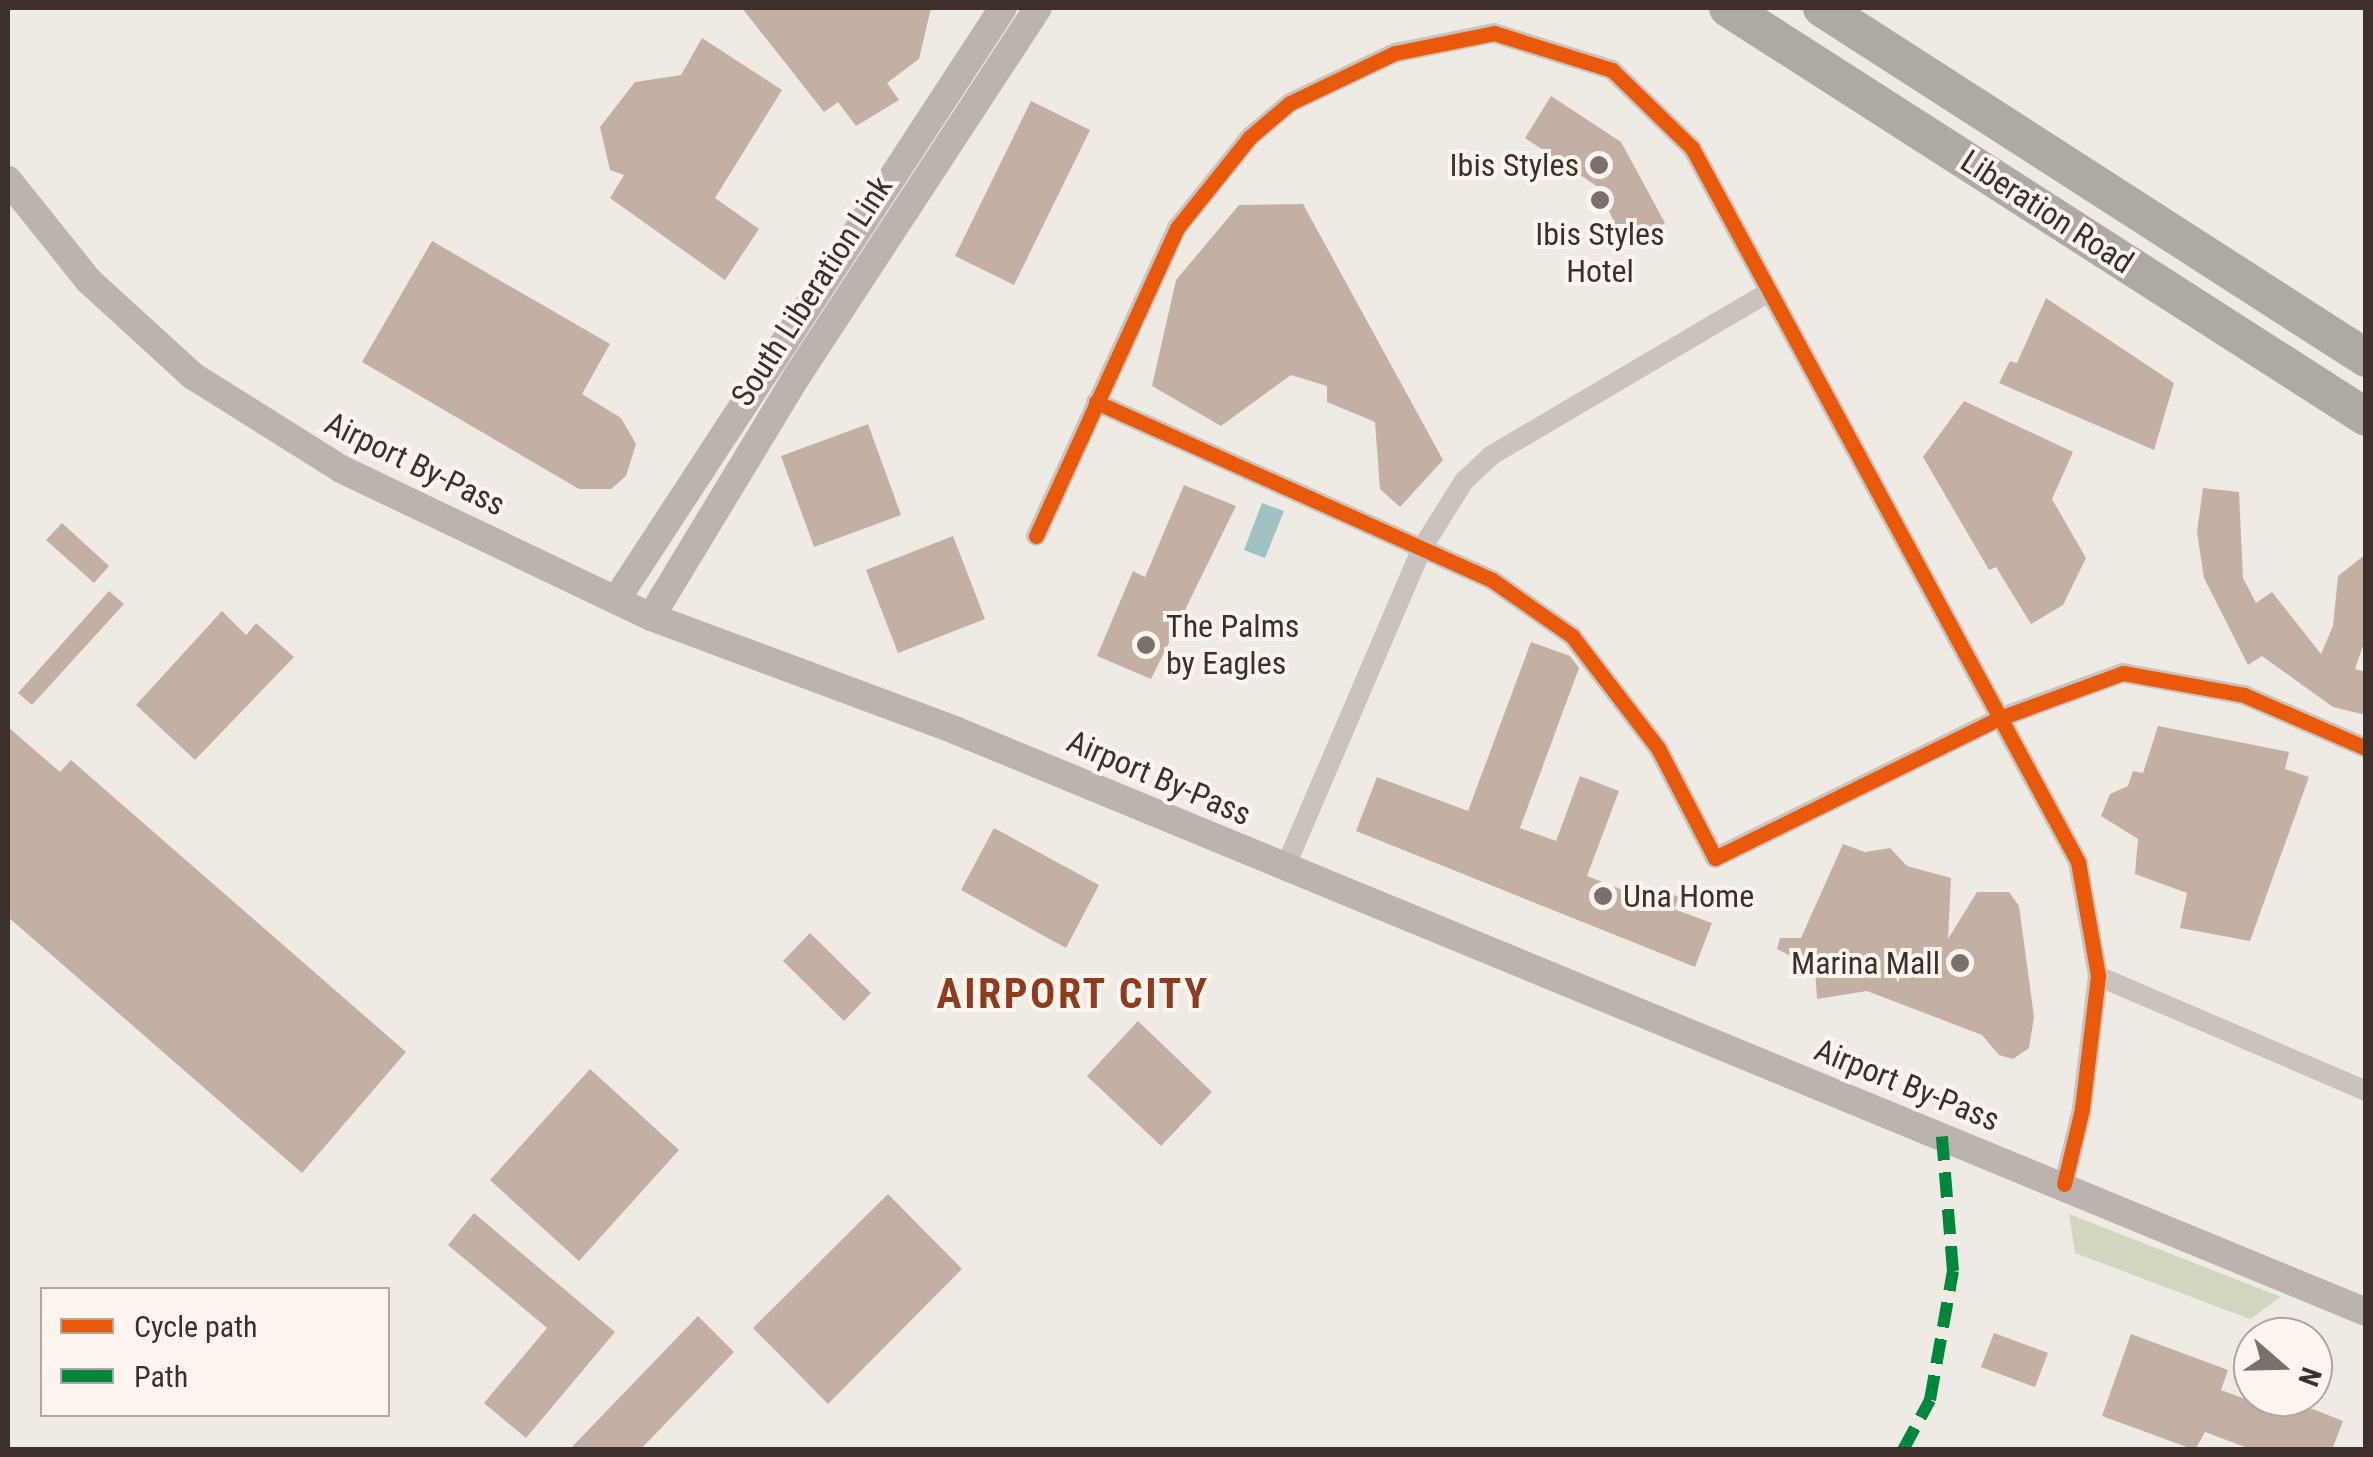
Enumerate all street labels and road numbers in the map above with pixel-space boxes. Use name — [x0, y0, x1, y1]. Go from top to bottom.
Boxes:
street label: Liberation Road — [1954, 142, 2140, 282]
street label: South Liberation Link — [723, 169, 901, 413]
street label: Airport By-Pass — [319, 404, 511, 524]
street label: Airport By-Pass — [1061, 722, 1257, 834]
street label: Airport By-Pass — [1809, 1031, 2005, 1139]

